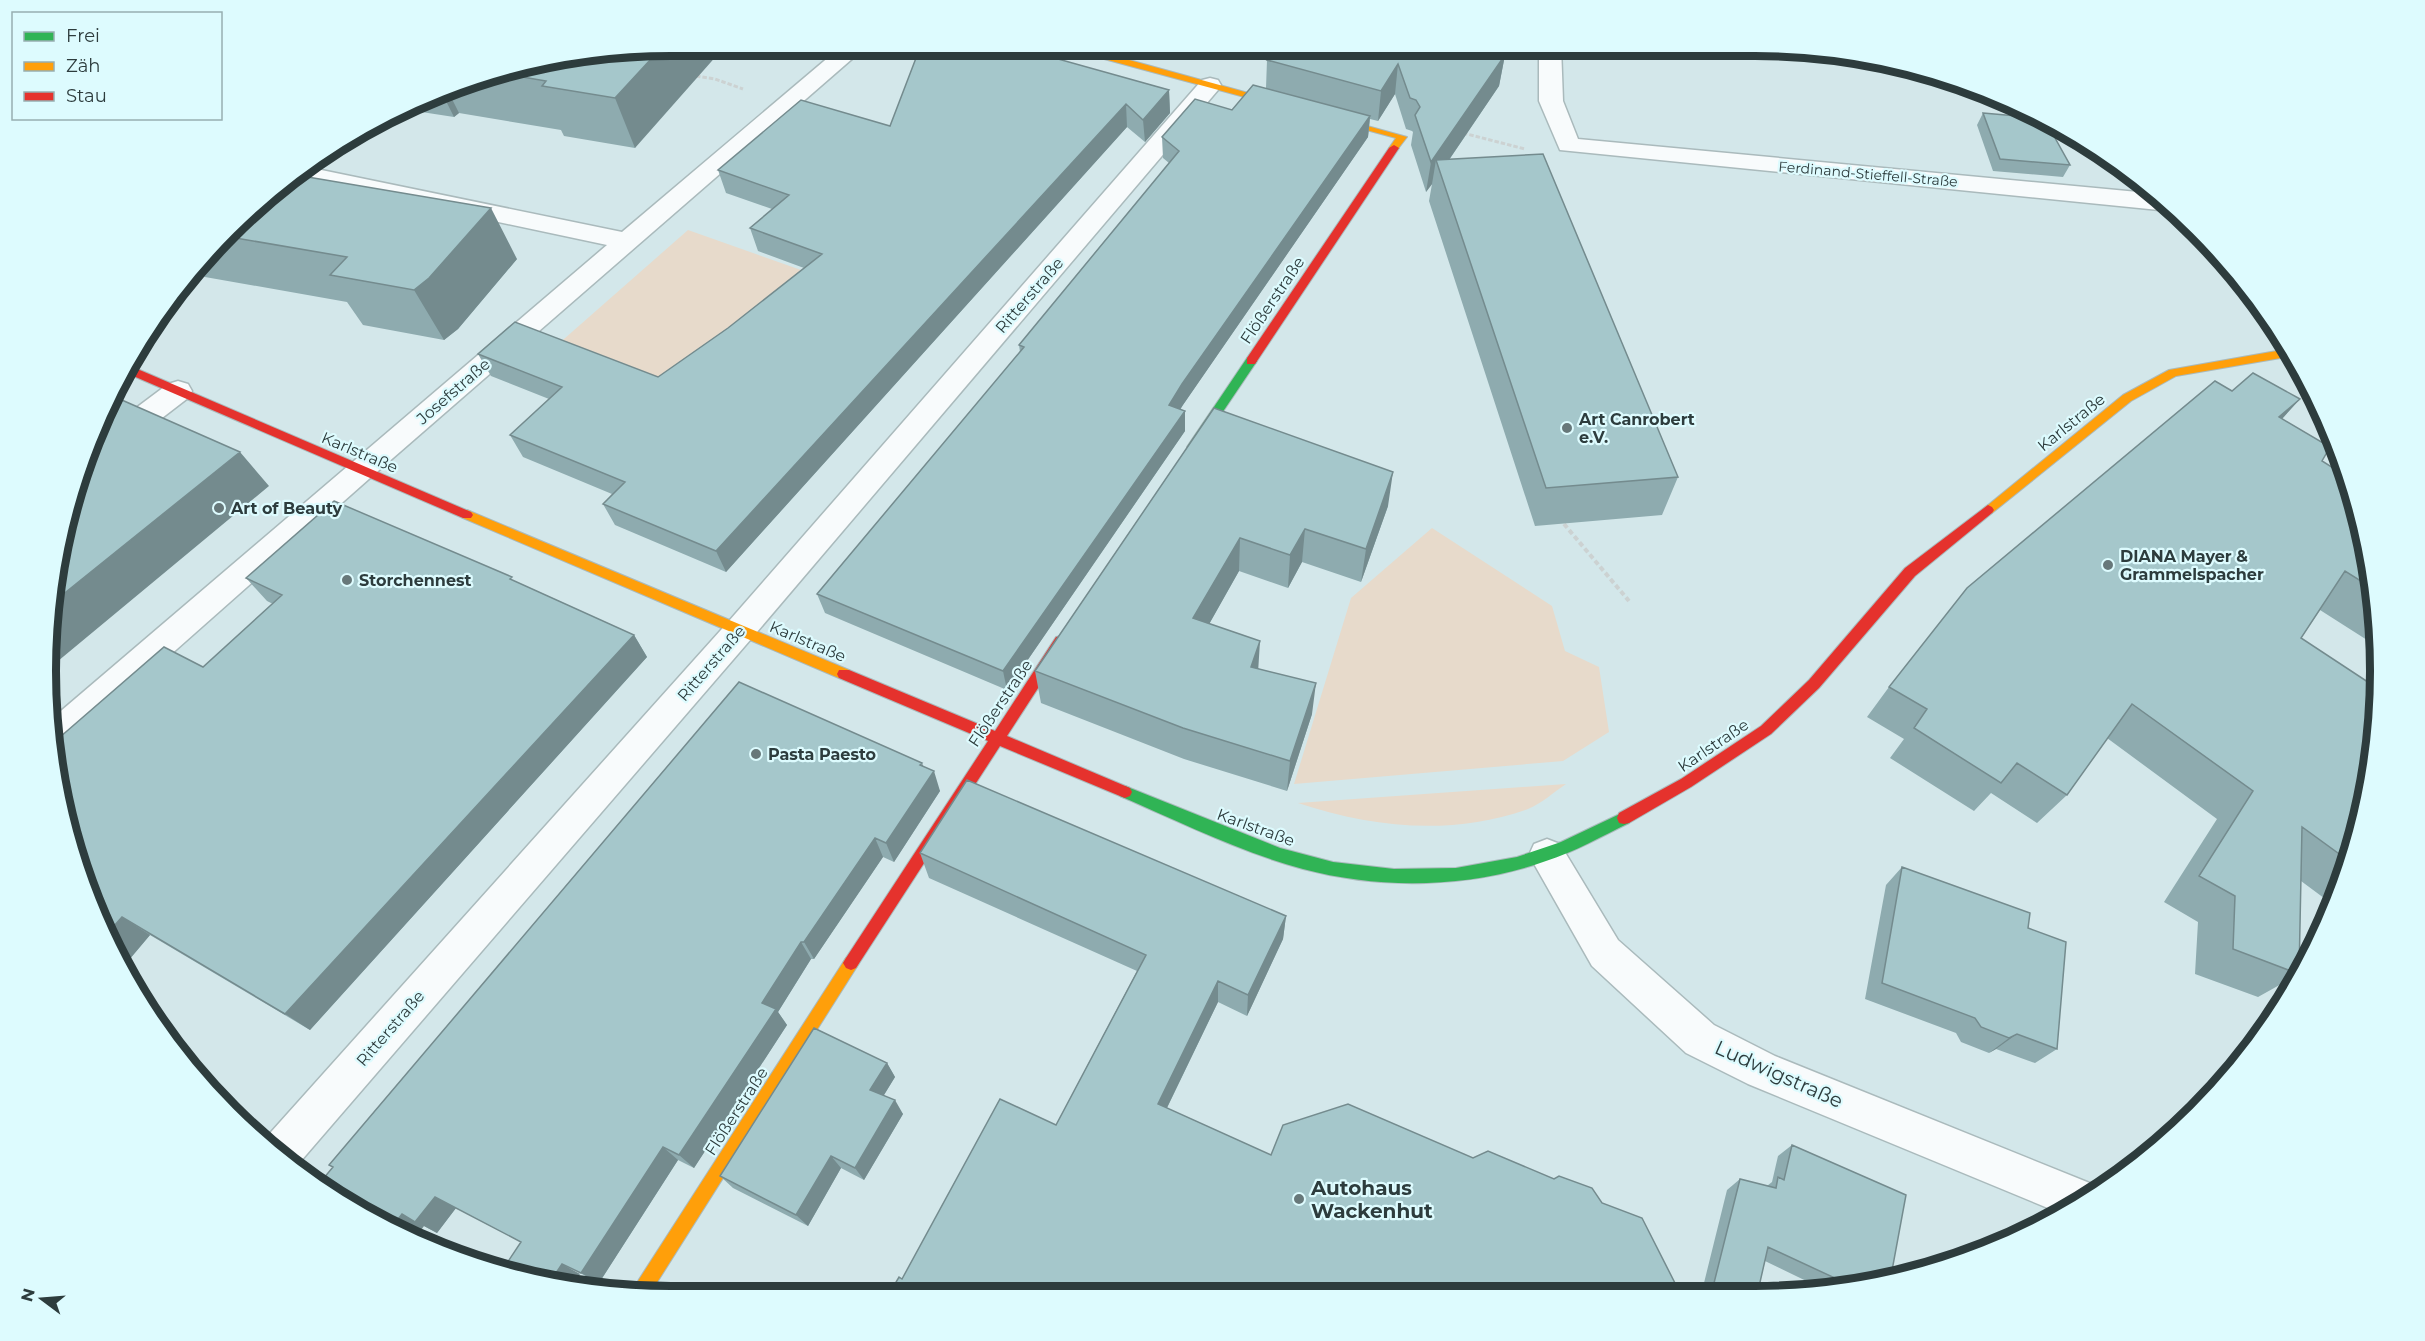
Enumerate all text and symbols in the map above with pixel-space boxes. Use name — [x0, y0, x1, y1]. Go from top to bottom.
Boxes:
legend — [12, 12, 222, 120]
text: Frei — [66, 25, 100, 47]
text: Zäh — [66, 55, 101, 77]
text: Stau — [66, 85, 107, 107]
street label: Ferdinand-Stieffell-Straße — [1778, 157, 1958, 191]
street label: Flößerstraße — [1236, 253, 1309, 347]
street label: Ritterstraße — [991, 254, 1067, 337]
street label: Josefstraße — [412, 354, 494, 429]
street label: Karlstraße — [2034, 389, 2109, 455]
place label: Art Canrobert e.V. — [1578, 410, 1695, 447]
marker: Art Canrobert e.V. — [1560, 421, 1574, 435]
street label: Karlstraße — [319, 428, 401, 477]
place label: Art of Beauty — [230, 499, 343, 518]
marker: Art of Beauty — [212, 501, 226, 515]
place label: DIANA Mayer & Grammelspacher — [2120, 547, 2264, 584]
marker: DIANA Mayer & Grammelspacher — [2101, 558, 2115, 572]
place label: Storchennest — [359, 571, 472, 590]
marker: Storchennest — [340, 573, 354, 587]
street label: Karlstraße — [767, 617, 849, 666]
street label: Ritterstraße — [673, 622, 749, 705]
street label: Flößerstraße — [964, 656, 1037, 750]
street label: Karlstraße — [1674, 715, 1752, 776]
place label: Pasta Paesto — [768, 745, 876, 764]
marker: Pasta Paesto — [749, 747, 763, 761]
street label: Karlstraße — [1214, 805, 1297, 850]
street label: Ritterstraße — [352, 987, 428, 1070]
street label: Ludwigstraße — [1711, 1035, 1847, 1113]
street label: Flößerstraße — [701, 1064, 772, 1159]
place label: Autohaus Wackenhut — [1310, 1176, 1433, 1223]
marker: Autohaus Wackenhut — [1292, 1192, 1306, 1206]
north arrow — [12, 1269, 72, 1329]
text: N — [17, 1286, 39, 1304]

